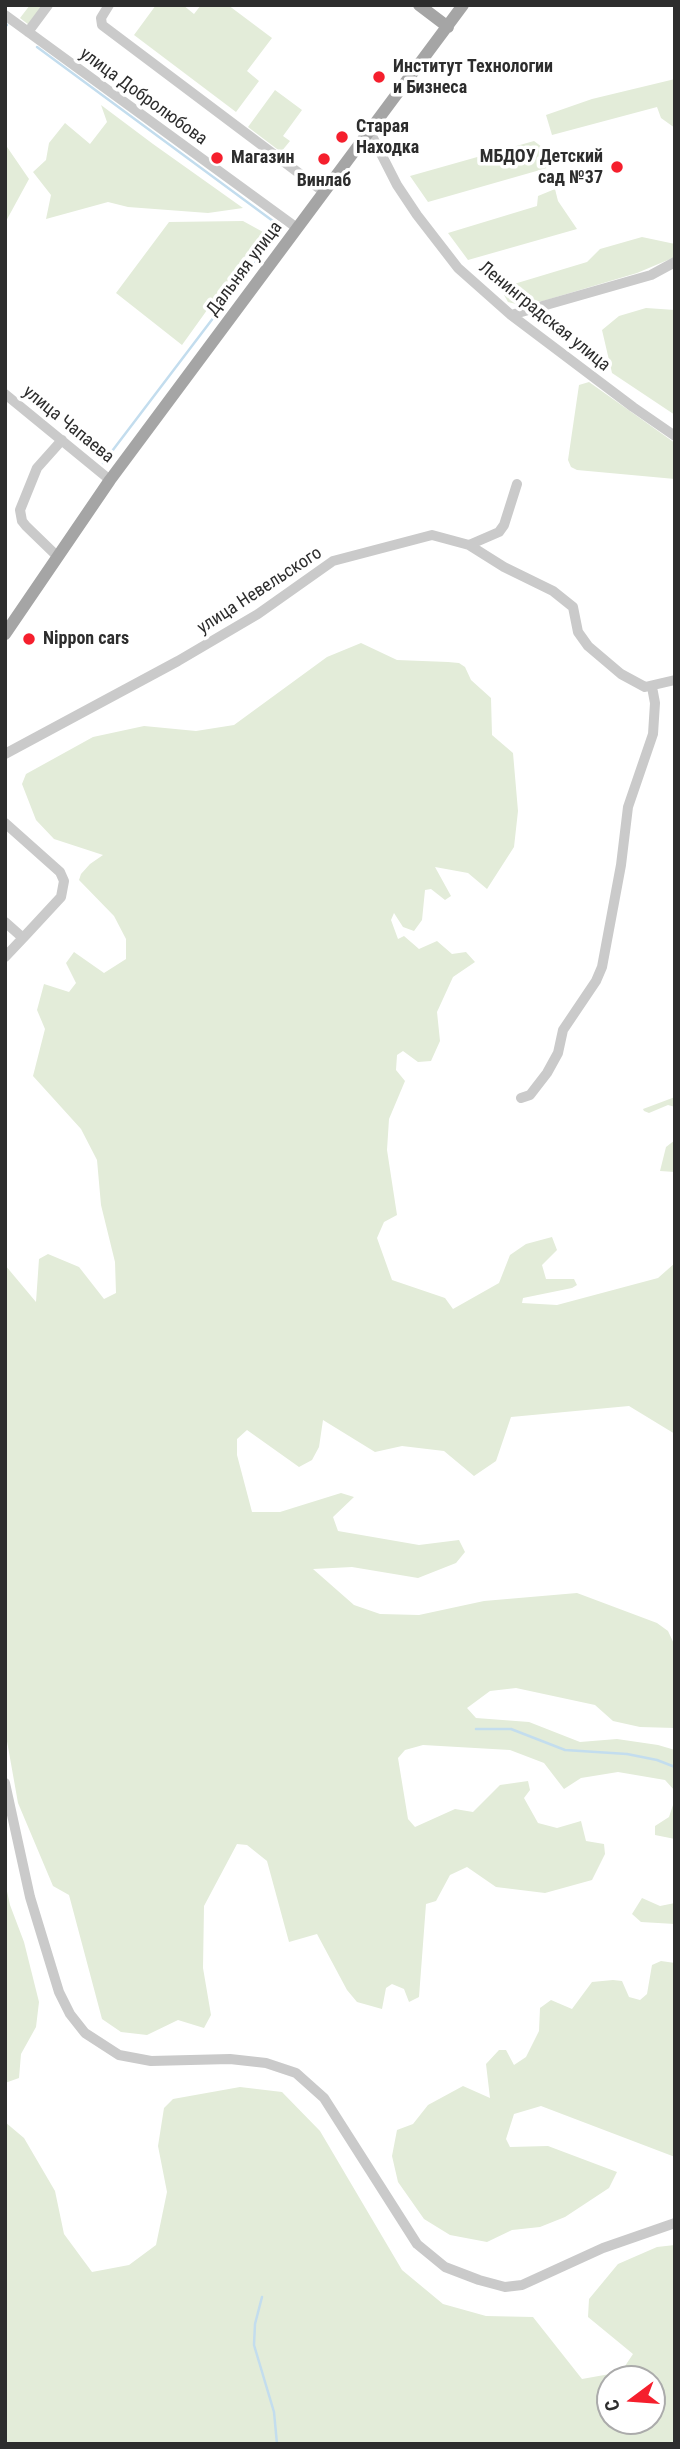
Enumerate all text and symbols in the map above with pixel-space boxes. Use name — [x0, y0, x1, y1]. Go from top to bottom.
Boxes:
street label: улица Добролюбова — [75, 44, 211, 150]
place label: Институт Технологии и Бизнеса — [393, 56, 553, 98]
marker: Институт Технологии и Бизнеса — [371, 69, 387, 85]
place label: Старая Находка — [356, 116, 419, 158]
marker: Старая Находка — [334, 129, 350, 145]
place label: МБДОУ Детский сад №37 — [480, 146, 603, 188]
place label: Магазин — [231, 147, 294, 169]
marker: Магазин — [209, 150, 225, 166]
marker: Винлаб — [316, 151, 332, 167]
marker: МБДОУ Детский сад №37 — [609, 159, 625, 175]
place label: Винлаб — [297, 170, 351, 192]
street label: Дальняя улица — [203, 218, 287, 320]
street label: Ленинградская улица — [474, 257, 614, 377]
street label: улица Чапаева — [18, 382, 118, 468]
street label: улица Невельского — [194, 543, 326, 639]
place label: Nippon cars — [43, 628, 129, 650]
marker: Nippon cars — [21, 631, 37, 647]
north arrow — [596, 2365, 666, 2435]
text: С — [600, 2397, 625, 2414]

